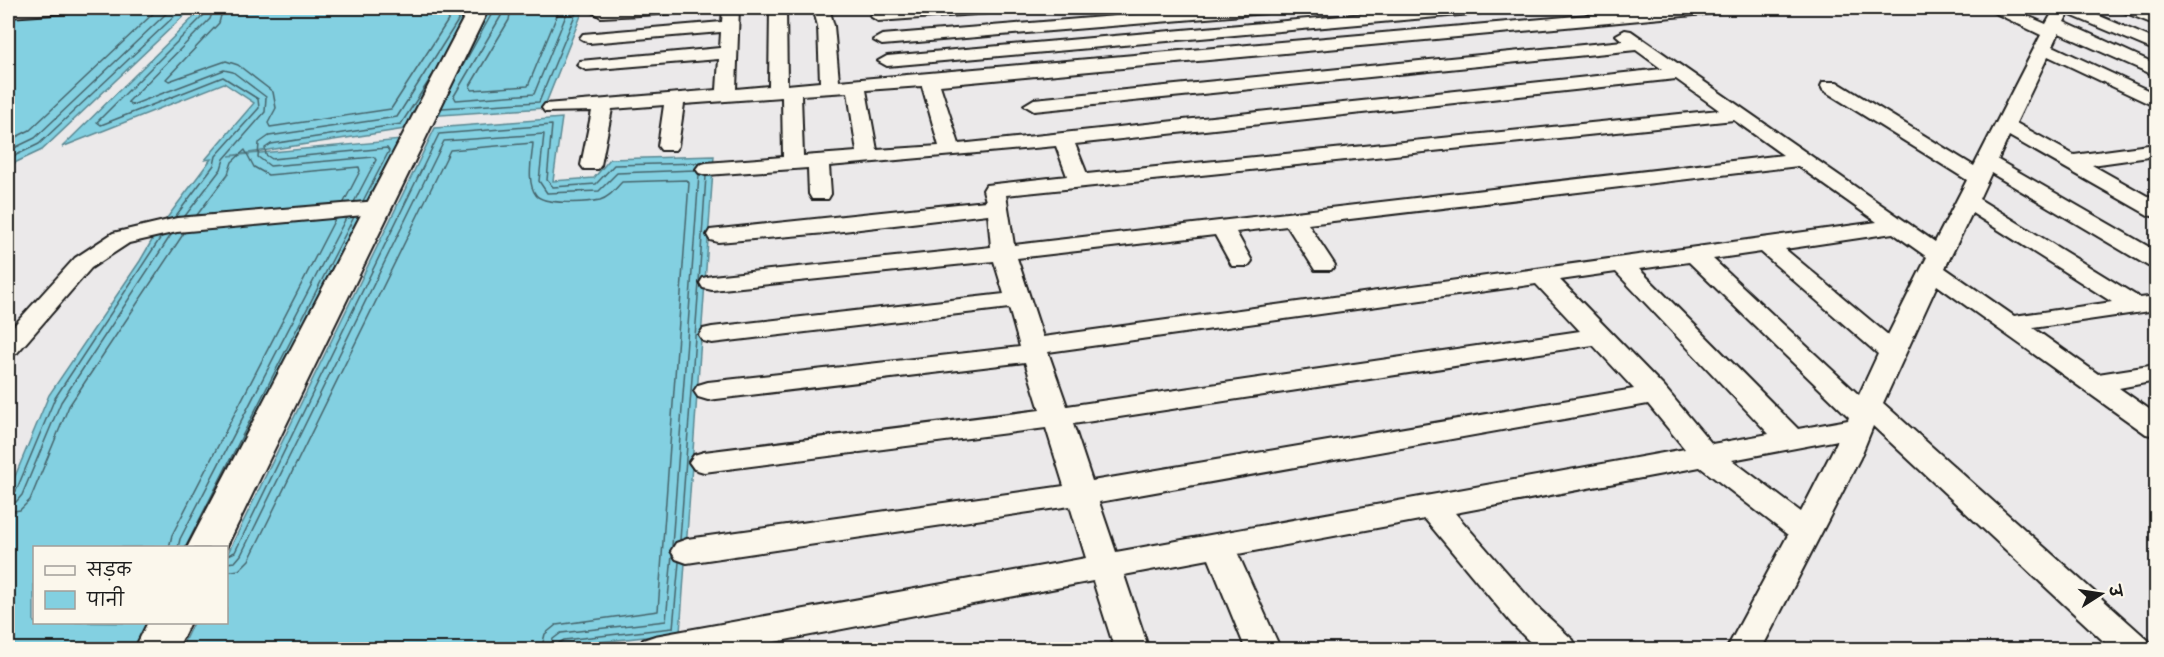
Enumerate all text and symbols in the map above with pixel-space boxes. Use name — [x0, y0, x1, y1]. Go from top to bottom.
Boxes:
legend — [33, 546, 228, 624]
text: सड़क — [86, 554, 132, 586]
north arrow — [2071, 564, 2131, 624]
text: उ — [2099, 581, 2131, 601]
text: पानी — [86, 584, 125, 616]

